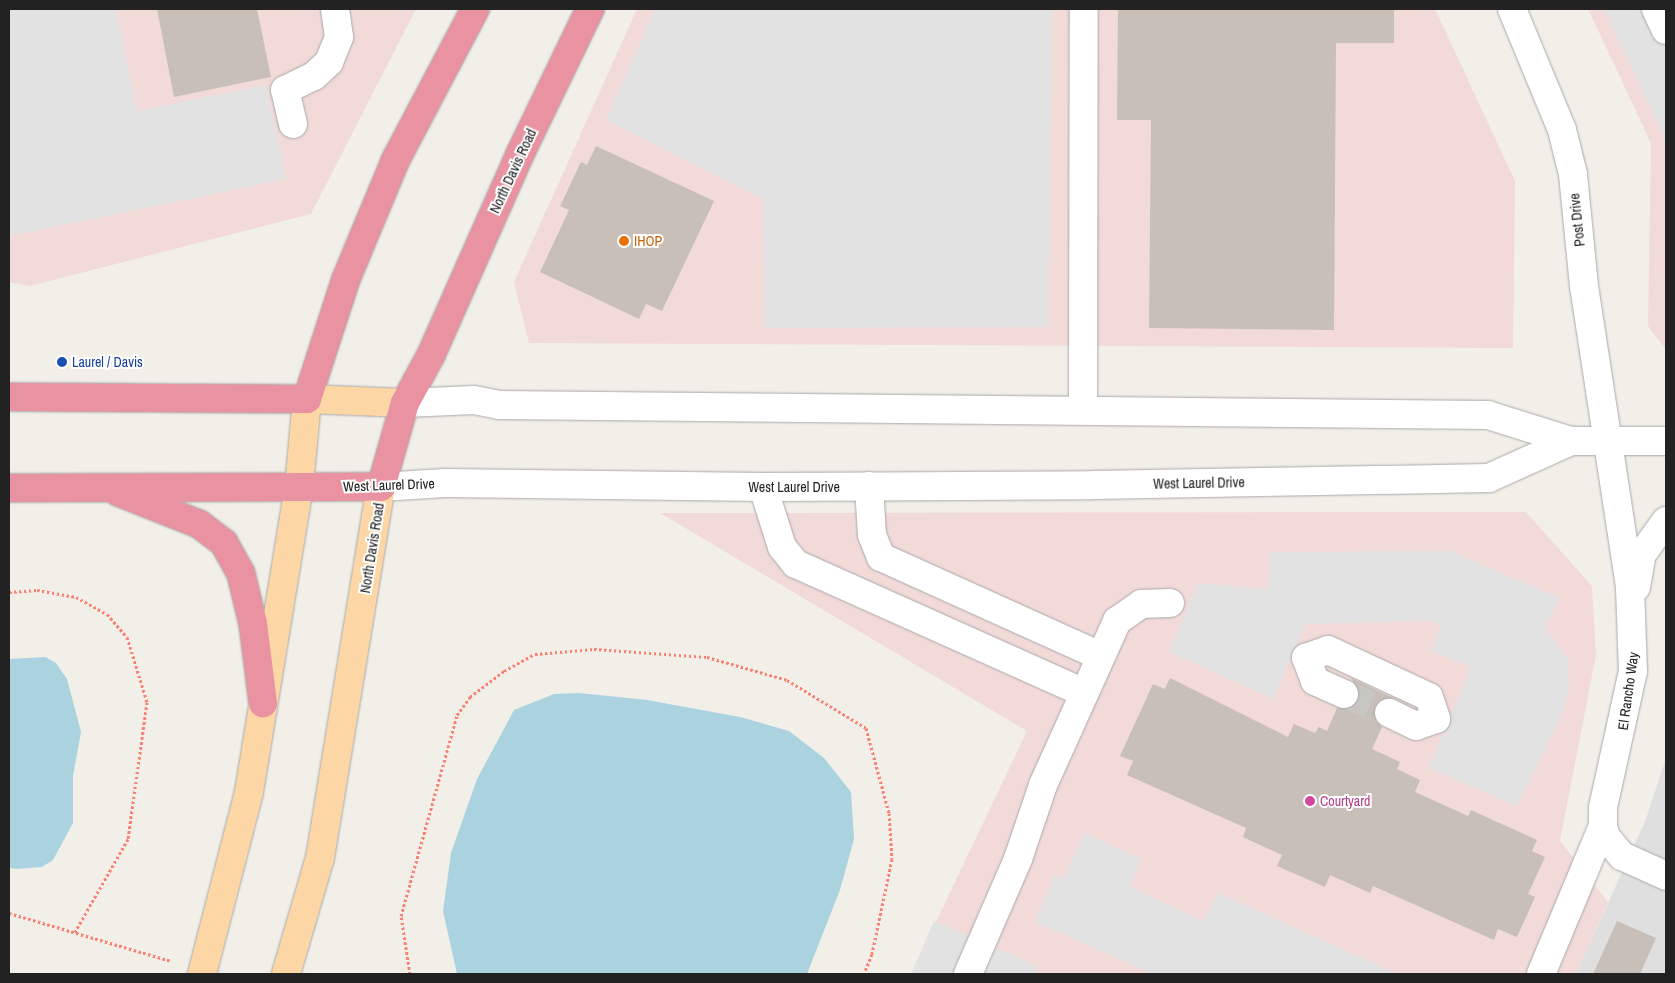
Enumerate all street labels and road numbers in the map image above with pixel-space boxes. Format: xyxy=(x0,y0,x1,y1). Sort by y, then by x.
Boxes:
street label: North Davis Road xyxy=(486,126,540,216)
street label: Post Drive xyxy=(1566,192,1588,248)
street label: West Laurel Drive xyxy=(1153,474,1245,492)
street label: West Laurel Drive xyxy=(343,475,435,495)
street label: West Laurel Drive xyxy=(748,479,840,495)
street label: North Davis Road xyxy=(357,502,387,594)
street label: El Rancho Way xyxy=(1614,651,1642,731)

